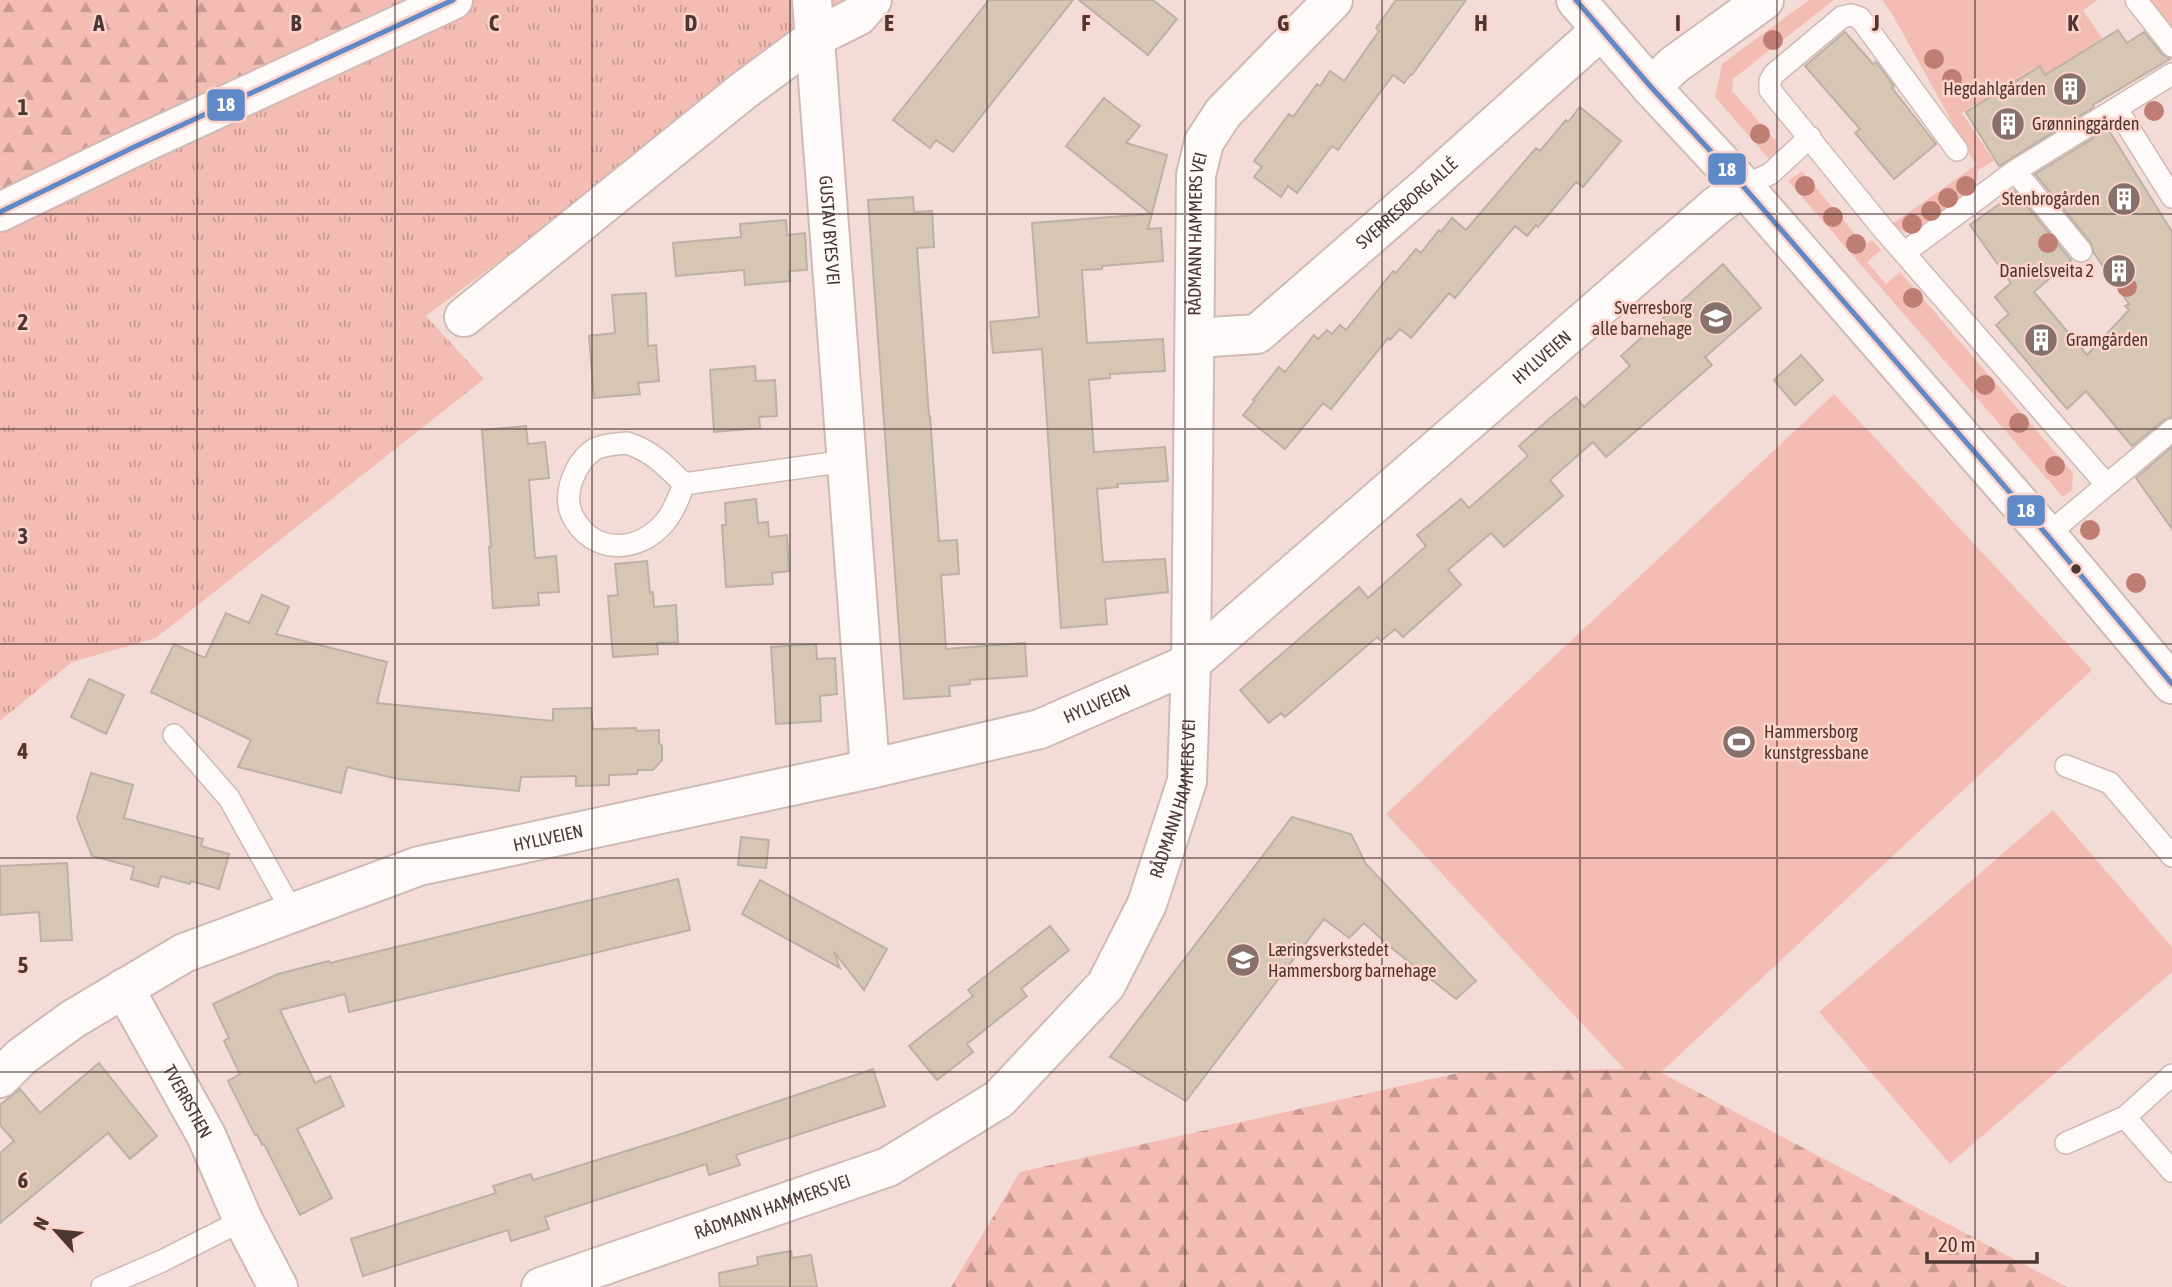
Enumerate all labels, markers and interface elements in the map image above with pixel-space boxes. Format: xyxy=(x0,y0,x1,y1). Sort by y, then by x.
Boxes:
text: A xyxy=(92,10,105,36)
text: B xyxy=(291,10,302,36)
text: C xyxy=(489,10,500,36)
text: D xyxy=(685,10,698,36)
text: E xyxy=(884,10,894,36)
text: F xyxy=(1081,10,1091,36)
text: G xyxy=(1277,10,1289,36)
text: H xyxy=(1474,10,1488,36)
text: I xyxy=(1675,10,1681,36)
text: J xyxy=(1871,10,1880,36)
text: K xyxy=(2067,10,2079,36)
building icon: Hegdahlgården xyxy=(2051,70,2089,108)
place label: Hegdahlgården xyxy=(1943,78,2046,99)
line badge: 18 xyxy=(206,88,246,122)
text: 18 xyxy=(217,93,235,115)
text: 1 xyxy=(18,94,29,120)
building icon: Grønninggården xyxy=(1989,105,2027,143)
place label: Grønninggården xyxy=(2032,113,2140,134)
street label: RÅDMANN HAMMERS VEI xyxy=(1184,150,1211,316)
line badge: 18 xyxy=(1707,152,1747,186)
street label: SVERRESBORG ALLÉ xyxy=(1352,153,1462,253)
text: 18 xyxy=(1718,158,1736,180)
street label: GUSTAV BYES VEI xyxy=(815,175,844,286)
building icon: Stenbrogården xyxy=(2105,180,2143,218)
place label: Stenbrogården xyxy=(2002,188,2100,209)
building icon: Danielsveita 2 xyxy=(2100,252,2138,290)
place label: Danielsveita 2 xyxy=(1999,260,2094,281)
place label: Sverresborg alle barnehage xyxy=(1592,297,1692,339)
school or university icon: Sverresborg alle barnehage xyxy=(1697,299,1735,337)
text: 2 xyxy=(18,309,28,335)
building icon: Gramgården xyxy=(2022,321,2060,359)
street label: HYLLVEIEN xyxy=(1508,326,1575,388)
place label: Gramgården xyxy=(2066,329,2148,350)
line badge: 18 xyxy=(2006,494,2046,527)
text: 18 xyxy=(2017,499,2035,521)
text: 3 xyxy=(18,523,28,549)
unlabelled marker xyxy=(2069,562,2083,576)
street label: HYLLVEIEN xyxy=(1060,680,1133,727)
street label: RÅDMANN HAMMERS VEI xyxy=(1145,719,1199,881)
place label: Hammersborg kunstgressbane xyxy=(1764,721,1869,763)
sports icon: Hammersborg kunstgressbane xyxy=(1720,723,1758,761)
text: 4 xyxy=(17,738,29,764)
street label: HYLLVEIEN xyxy=(511,820,585,855)
place label: Læringsverkstedet Hammersborg barnehage xyxy=(1268,939,1436,981)
school or university icon: Læringsverkstedet Hammersborg barnehage xyxy=(1224,941,1262,979)
text: 5 xyxy=(18,952,29,978)
street label: TVERRSTIEN xyxy=(159,1061,217,1142)
text: 6 xyxy=(18,1167,29,1193)
street label: RÅDMANN HAMMERS VEI xyxy=(692,1170,853,1243)
north arrow xyxy=(21,1196,91,1266)
text: N xyxy=(29,1213,53,1233)
scale bar xyxy=(1927,1220,2037,1264)
text: 20 m xyxy=(1938,1232,1976,1256)

